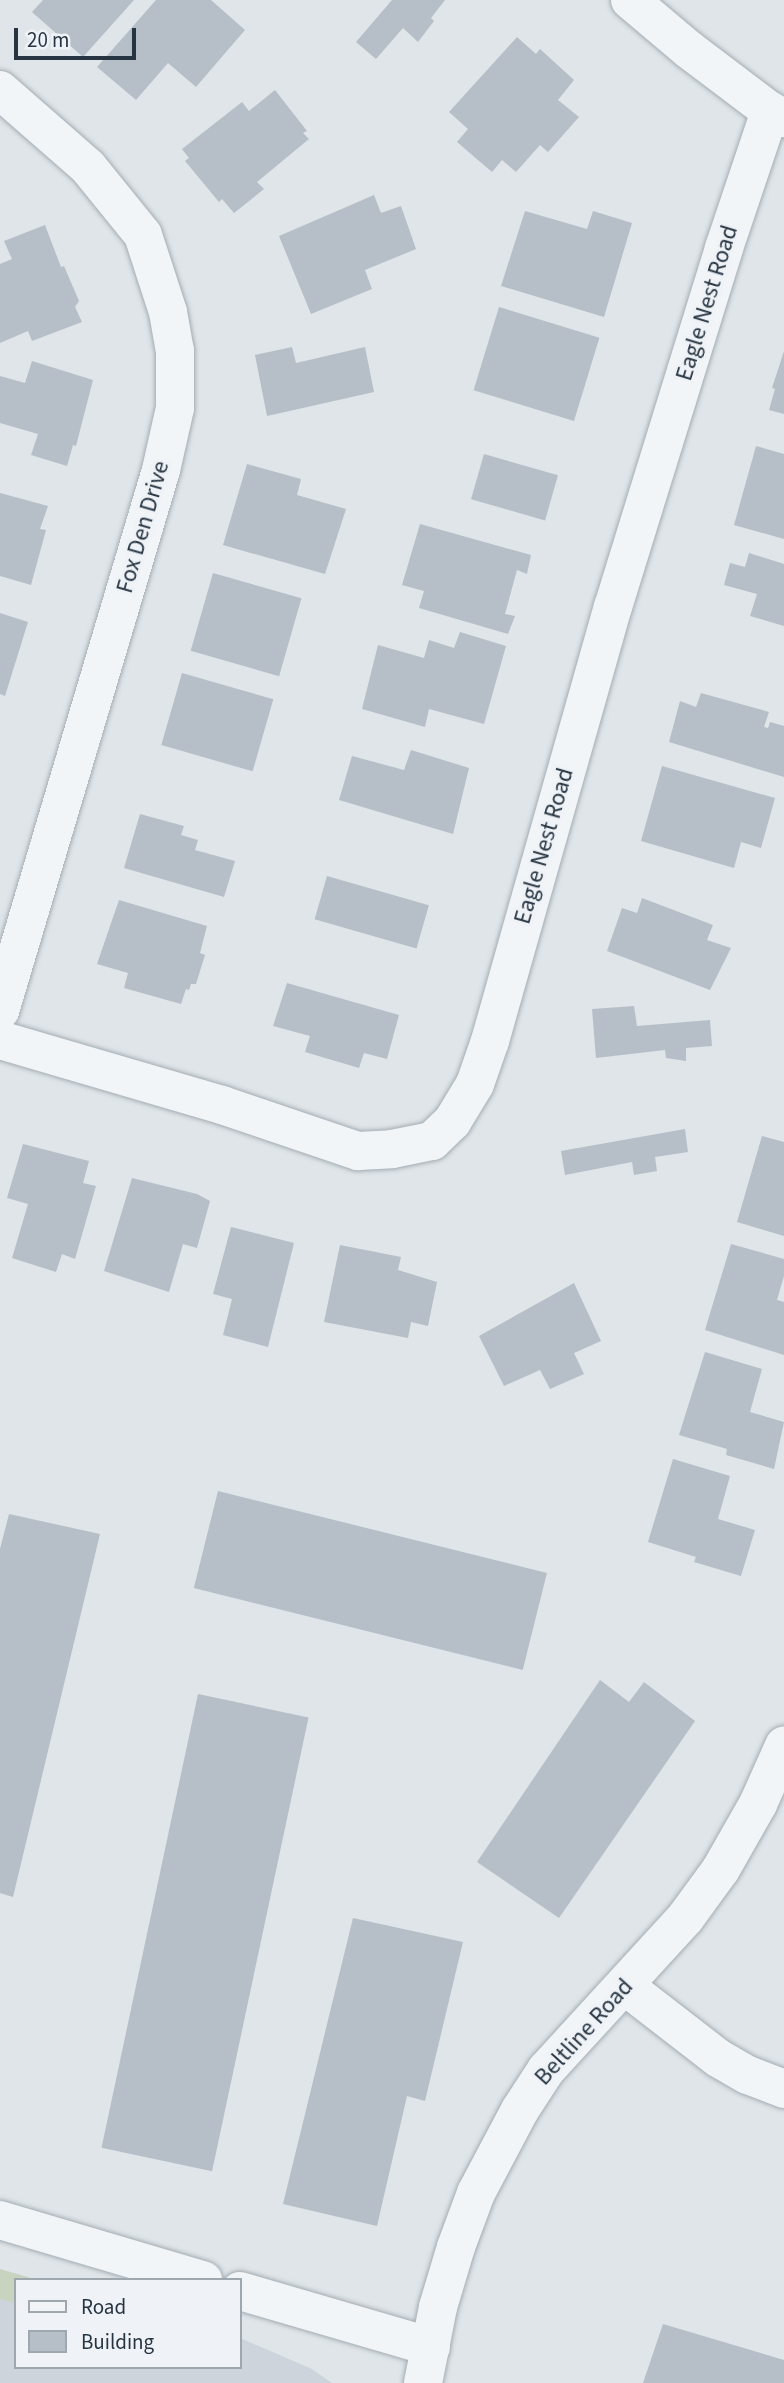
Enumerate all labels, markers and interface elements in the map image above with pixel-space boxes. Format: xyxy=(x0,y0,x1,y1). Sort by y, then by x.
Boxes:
scale bar xyxy=(18,14,140,58)
text: 20 m xyxy=(27,25,69,55)
street label: Eagle Nest Road xyxy=(670,222,744,384)
street label: Fox Den Drive xyxy=(110,458,176,596)
street label: Eagle Nest Road xyxy=(508,765,580,927)
street label: Beltline Road xyxy=(529,1973,639,2091)
legend xyxy=(14,2278,242,2369)
text: Road xyxy=(81,2292,126,2322)
text: Building xyxy=(81,2327,154,2357)

